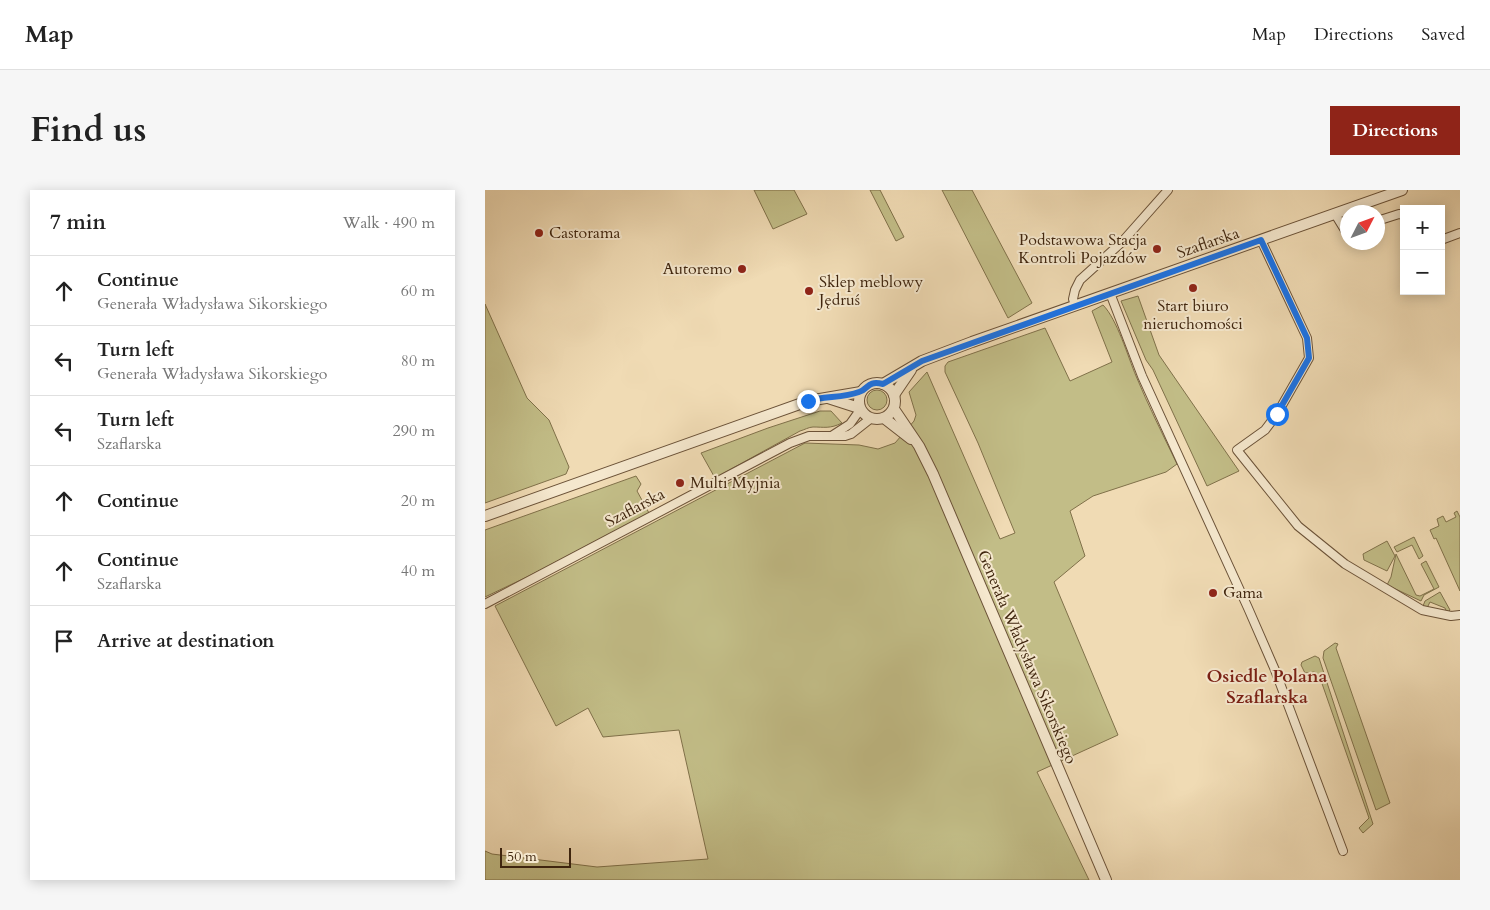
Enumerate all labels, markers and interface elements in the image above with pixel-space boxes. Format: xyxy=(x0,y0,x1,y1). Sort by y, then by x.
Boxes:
text: Map xyxy=(25,18,74,51)
text: Map xyxy=(1252,22,1286,47)
text: Directions xyxy=(1314,22,1393,47)
text: Saved xyxy=(1421,22,1465,47)
text: Find us xyxy=(30,106,146,154)
button: Directions xyxy=(1330,106,1460,155)
north arrow xyxy=(1340,205,1385,250)
map controls xyxy=(1400,205,1445,295)
button: + xyxy=(1400,205,1445,250)
text: 7 min xyxy=(50,208,106,237)
text: Walk · 490 m xyxy=(343,212,435,234)
place label: Castorama xyxy=(549,222,620,244)
street label: Szaflarska xyxy=(1174,222,1242,264)
marker: Castorama xyxy=(533,227,545,239)
place label: Podstawowa Stacja Kontroli Pojazdów xyxy=(1018,229,1147,269)
marker: Podstawowa Stacja Kontroli Pojazdów xyxy=(1151,243,1163,255)
button: − xyxy=(1400,250,1445,295)
place label: Autoremo xyxy=(663,258,732,280)
marker: Autoremo xyxy=(736,263,748,275)
text: Continue xyxy=(97,267,179,293)
place label: Sklep meblowy Jędruś xyxy=(817,271,924,311)
icon: ahead xyxy=(50,277,78,305)
text: 60 m xyxy=(401,280,435,302)
marker: Start biuro nieruchomości xyxy=(1187,282,1199,294)
marker: Sklep meblowy Jędruś xyxy=(803,285,815,297)
text: Generała Władysława Sikorskiego xyxy=(97,293,327,315)
place label: Start biuro nieruchomości xyxy=(1143,295,1243,335)
text: Turn left xyxy=(97,337,174,363)
icon: left xyxy=(50,347,78,375)
text: 80 m xyxy=(401,350,435,372)
text: Generała Władysława Sikorskiego xyxy=(97,363,327,385)
route end xyxy=(797,390,820,413)
route start xyxy=(1266,403,1289,426)
text: Turn left xyxy=(97,407,174,433)
icon: left xyxy=(50,417,78,445)
text: 290 m xyxy=(393,420,435,442)
text: Szaflarska xyxy=(97,433,162,455)
place label: Multi Myjnia xyxy=(690,472,780,494)
marker: Multi Myjnia xyxy=(674,477,686,489)
street label: Szaflarska xyxy=(601,483,669,533)
icon: ahead xyxy=(50,487,78,515)
text: Continue xyxy=(97,488,179,514)
text: 20 m xyxy=(401,490,435,512)
text: Continue xyxy=(97,547,179,573)
street label: Generała Władysława Sikorskiego xyxy=(972,547,1082,768)
icon: ahead xyxy=(50,557,78,585)
text: 40 m xyxy=(401,560,435,582)
text: Szaflarska xyxy=(97,573,162,595)
place label: Gama xyxy=(1223,582,1263,604)
marker: Gama xyxy=(1207,587,1219,599)
icon: arrive xyxy=(50,627,78,655)
text: Arrive at destination xyxy=(97,628,274,654)
district label: Osiedle Polana Szaflarska xyxy=(1206,664,1328,710)
scale bar xyxy=(500,845,571,868)
text: 50 m xyxy=(507,847,537,866)

